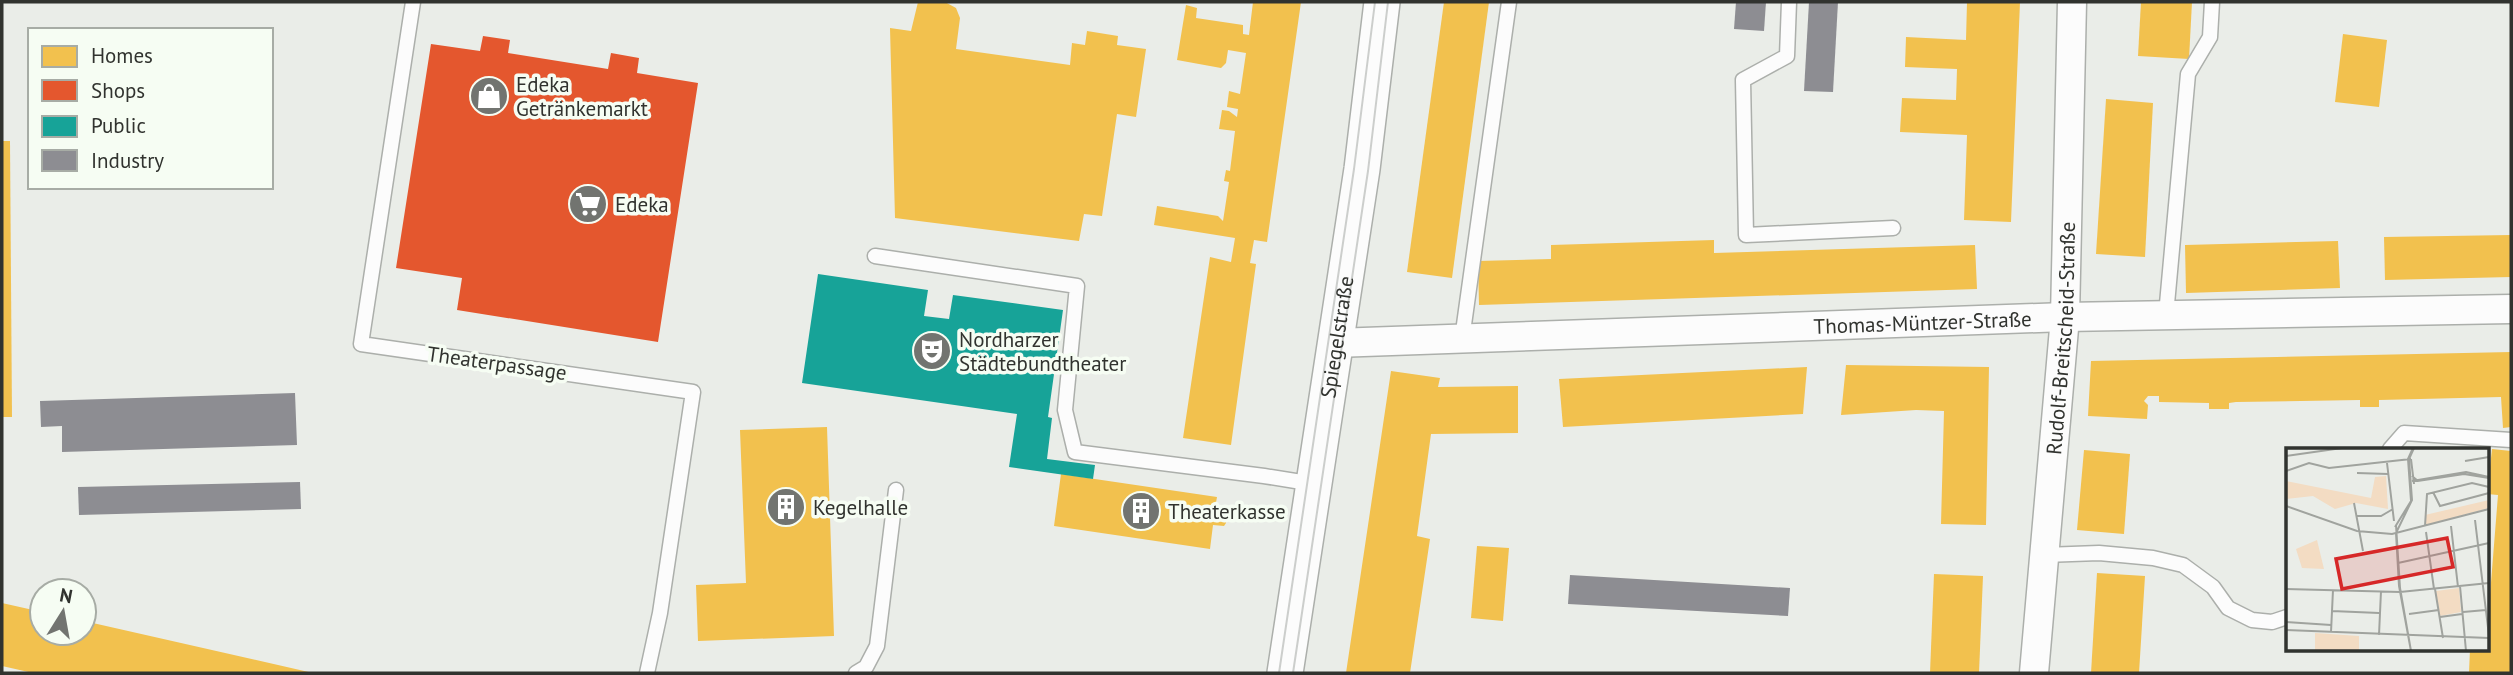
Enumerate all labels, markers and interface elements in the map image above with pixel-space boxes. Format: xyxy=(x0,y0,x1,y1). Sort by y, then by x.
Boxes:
legend xyxy=(28,28,273,189)
text: Homes xyxy=(91,42,153,69)
place label: Edeka Getränkemarkt xyxy=(516,71,648,122)
shop icon: Edeka Getränkemarkt xyxy=(468,75,510,117)
text: Shops xyxy=(91,77,145,104)
text: Public xyxy=(91,112,146,139)
text: Industry xyxy=(91,147,164,174)
supermarket icon: Edeka xyxy=(567,183,609,225)
place label: Edeka xyxy=(615,191,669,218)
street label: Rudolf-Breitscheid-Straße xyxy=(2040,221,2081,456)
street label: Spiegelstraße xyxy=(1314,274,1359,400)
street label: Thomas-Müntzer-Straße xyxy=(1813,305,2032,339)
place label: Nordharzer Städtebundtheater xyxy=(959,326,1126,377)
theatre icon: Nordharzer Städtebundtheater xyxy=(911,330,953,372)
street label: Theaterpassage xyxy=(425,340,569,386)
inset map xyxy=(2286,448,2488,650)
building icon: Kegelhalle xyxy=(765,486,807,528)
building icon: Theaterkasse xyxy=(1120,490,1162,532)
place label: Kegelhalle xyxy=(813,494,908,521)
place label: Theaterkasse xyxy=(1168,498,1286,525)
north arrow xyxy=(28,577,98,647)
text: N xyxy=(58,582,75,608)

